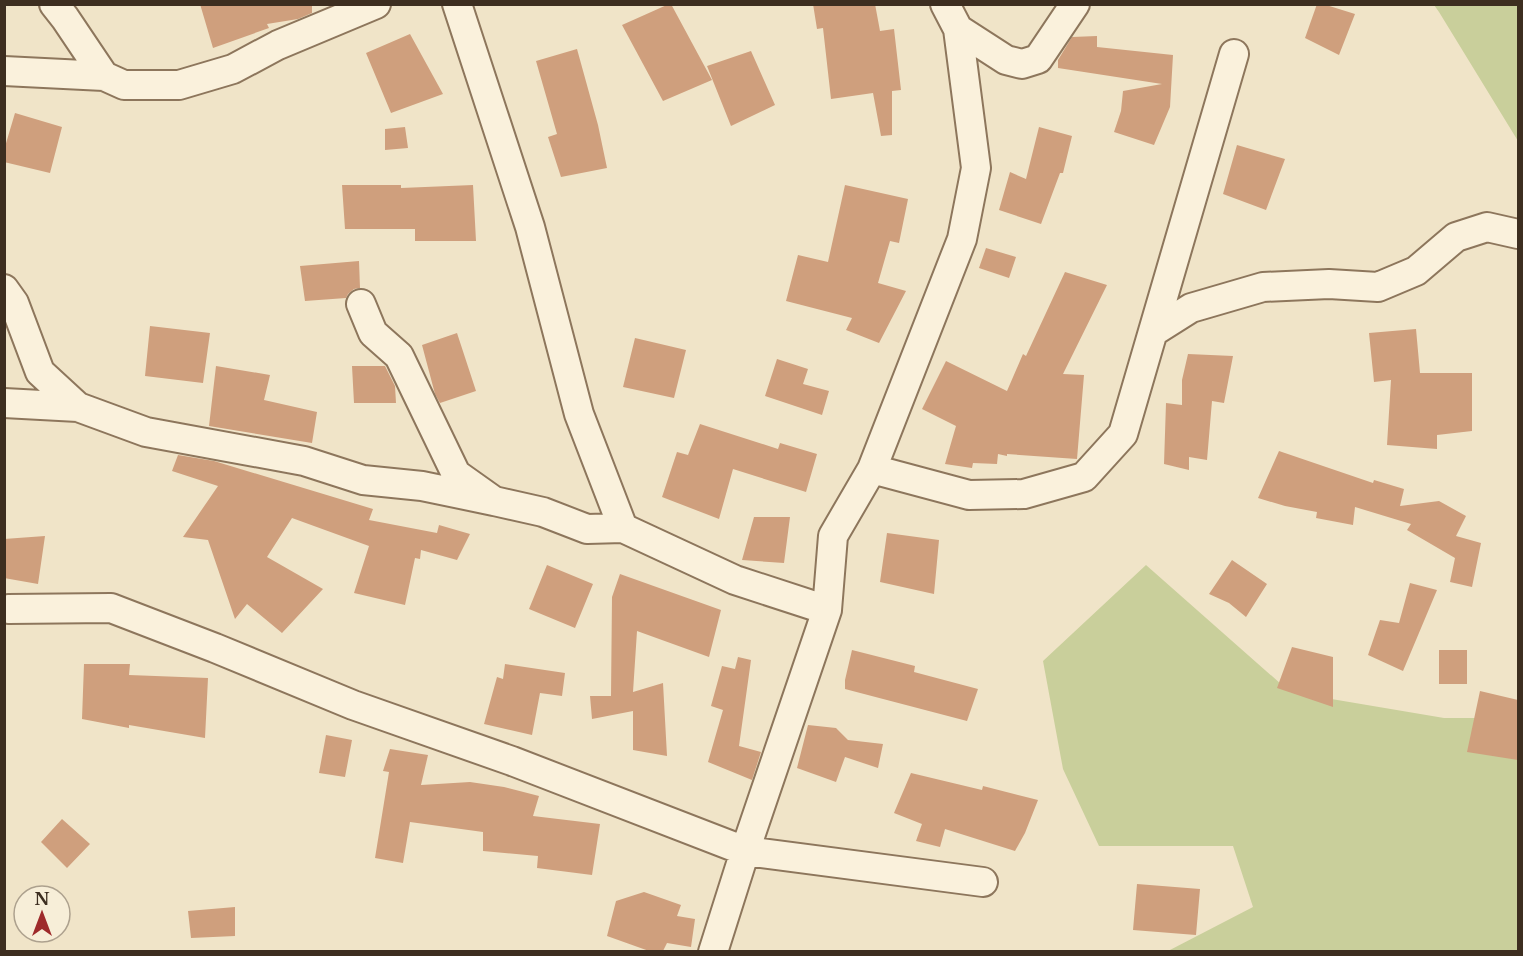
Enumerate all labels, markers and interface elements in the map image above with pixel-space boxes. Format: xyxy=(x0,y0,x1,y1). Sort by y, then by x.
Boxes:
north arrow xyxy=(12,884,72,944)
text: N xyxy=(34,889,50,909)

